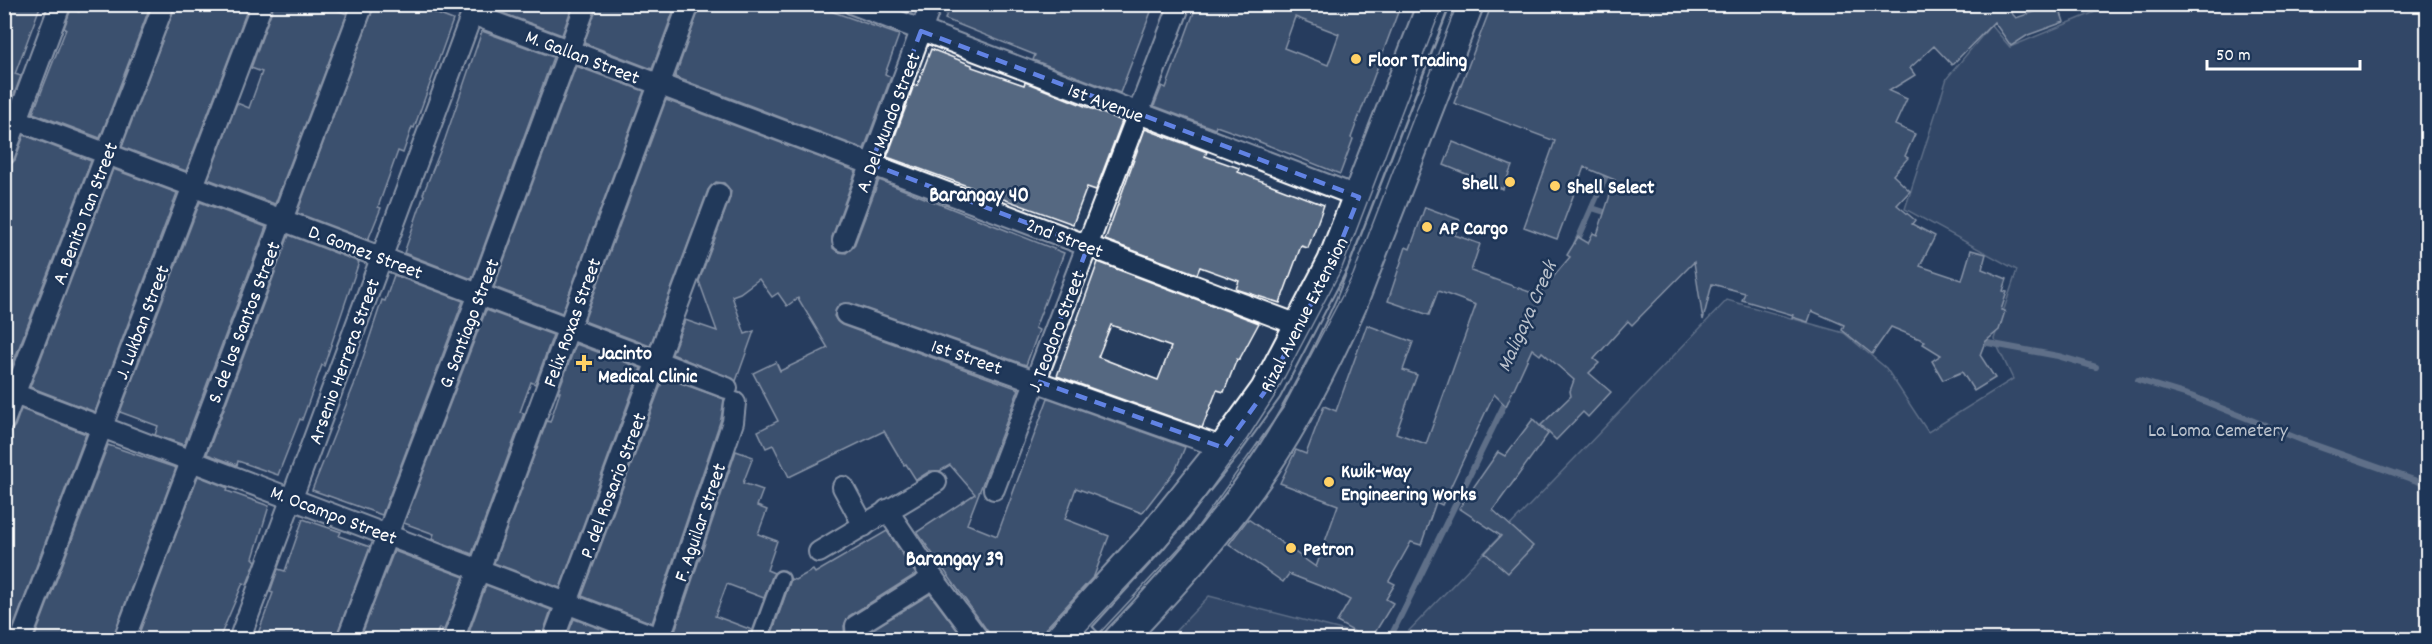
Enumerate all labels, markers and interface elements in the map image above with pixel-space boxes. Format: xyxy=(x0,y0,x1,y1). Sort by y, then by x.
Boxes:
street label: M. Gallan Street xyxy=(521,24,643,93)
scale bar xyxy=(2207,33,2360,71)
text: 50 m xyxy=(2216,44,2251,69)
place label: Floor Trading xyxy=(1368,48,1468,76)
street label: A. Del Mundo Street xyxy=(850,49,929,197)
marker: Floor Trading xyxy=(1349,52,1363,66)
street label: 1st Avenue xyxy=(1063,77,1147,132)
street label: A. Benito Tan Street xyxy=(47,139,127,289)
place label: Shell xyxy=(1462,171,1498,199)
marker: Shell xyxy=(1503,175,1517,189)
place label: Shell Select xyxy=(1567,175,1655,203)
marker: Shell Select xyxy=(1548,179,1562,193)
district label: Barangay 40 xyxy=(929,182,1029,212)
street label: 2nd Street xyxy=(1021,212,1107,267)
place label: AP Cargo xyxy=(1439,216,1508,244)
street label: D. Gomez Street xyxy=(304,219,426,288)
marker: AP Cargo xyxy=(1420,220,1434,234)
street label: Rizal Avenue Extension xyxy=(1254,233,1357,398)
street label: S. de los Santos Street xyxy=(202,238,290,408)
street label: G. Santiago Street xyxy=(433,255,508,393)
street label: Felix Roxas Street xyxy=(538,255,610,391)
water label: Maligaya Creek xyxy=(1491,255,1568,377)
street label: J. Lukban Street xyxy=(109,262,178,384)
street label: J. Teodoro Street xyxy=(1022,267,1094,397)
street label: Arsenio Herrera Street xyxy=(303,275,389,449)
street label: 1st Street xyxy=(927,334,1005,384)
place label: Jacinto Medical Clinic xyxy=(598,341,698,392)
marker: Jacinto Medical Clinic xyxy=(575,354,593,372)
street label: P. del Rosario Street xyxy=(574,409,655,563)
park label: La Loma Cemetery xyxy=(2148,418,2289,446)
place label: Kwik-Way Engineering Works xyxy=(1341,459,1477,510)
street label: F. Aguilar Street xyxy=(668,460,735,586)
marker: Kwik-Way Engineering Works xyxy=(1322,475,1336,489)
street label: M. Ocampo Street xyxy=(266,480,400,554)
place label: Petron xyxy=(1303,537,1354,565)
marker: Petron xyxy=(1284,541,1298,555)
district label: Barangay 39 xyxy=(906,546,1004,576)

